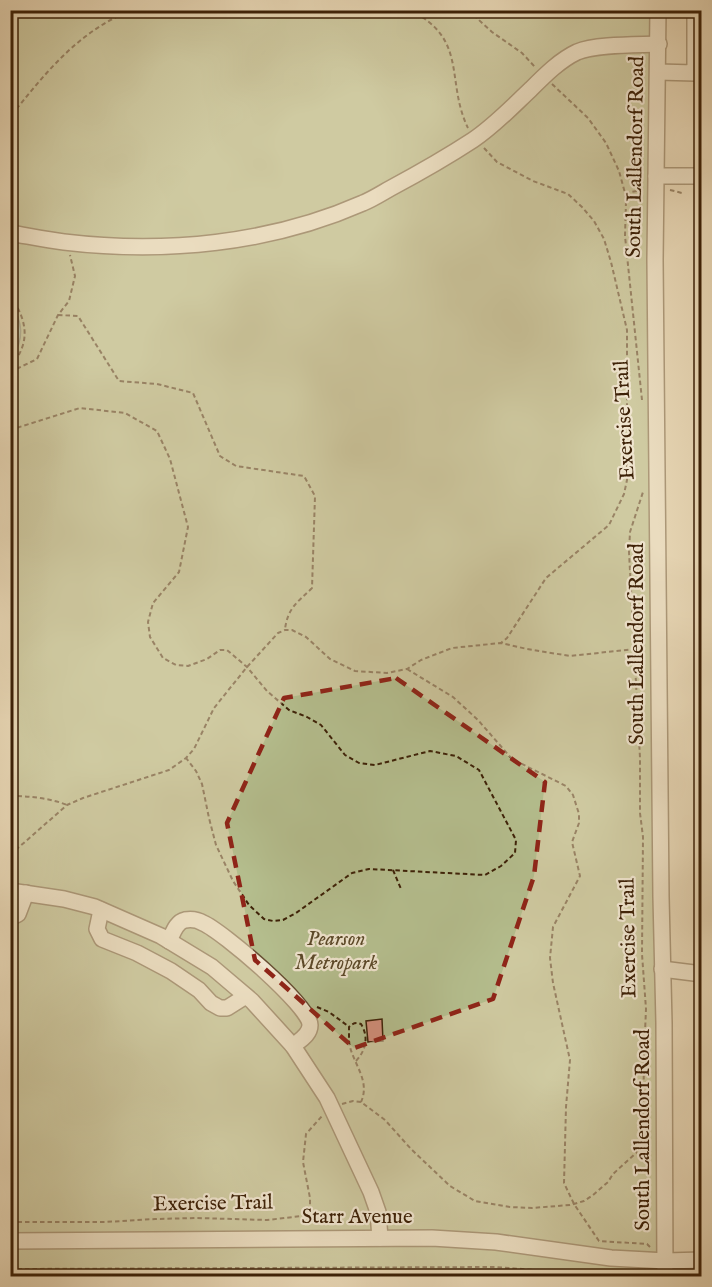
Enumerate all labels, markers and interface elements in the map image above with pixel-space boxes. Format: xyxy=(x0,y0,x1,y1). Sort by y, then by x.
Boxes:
street label: South Lallendorf Road xyxy=(621,55,651,258)
street label: Exercise Trail xyxy=(608,359,642,481)
street label: South Lallendorf Road xyxy=(624,542,651,745)
street label: Exercise Trail xyxy=(614,878,644,998)
park label: Pearson Metropark xyxy=(295,926,378,977)
street label: South Lallendorf Road xyxy=(630,1028,657,1231)
street label: Exercise Trail xyxy=(153,1189,273,1219)
street label: Starr Avenue xyxy=(301,1204,413,1231)

